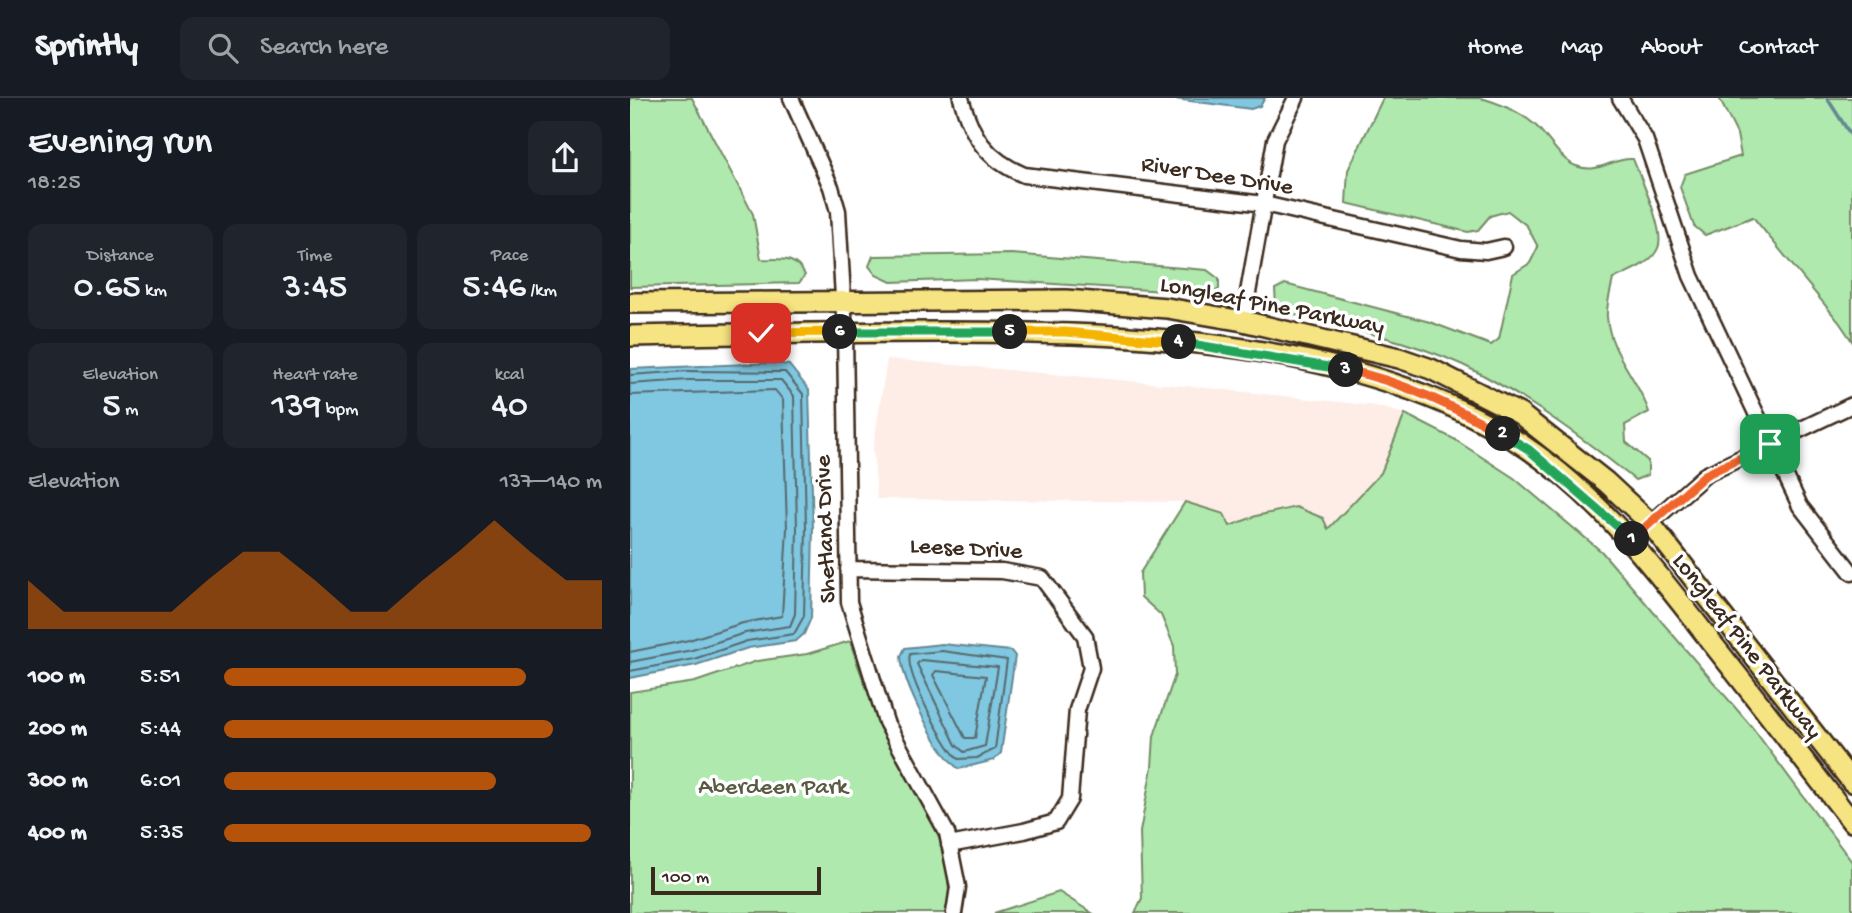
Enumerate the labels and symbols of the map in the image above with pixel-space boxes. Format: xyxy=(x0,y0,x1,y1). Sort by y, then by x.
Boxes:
street label: River Dee Drive xyxy=(1139,151,1296,203)
street label: Longleaf Pine Parkway xyxy=(1157,271,1387,343)
pin xyxy=(731,303,791,363)
pin: 6 xyxy=(822,314,858,350)
pin: 5 xyxy=(992,314,1028,350)
pin: 4 xyxy=(1162,324,1196,360)
pin: 3 xyxy=(1328,352,1364,388)
pin xyxy=(1740,414,1800,474)
pin: 2 xyxy=(1486,416,1520,452)
street label: Shetland Drive xyxy=(810,454,844,604)
pin: 1 xyxy=(1614,522,1650,556)
street label: Leese Drive xyxy=(909,533,1024,567)
street label: Longleaf Pine Parkway xyxy=(1664,548,1828,746)
park label: Aberdeen Park xyxy=(698,774,850,803)
scale bar xyxy=(651,864,821,896)

